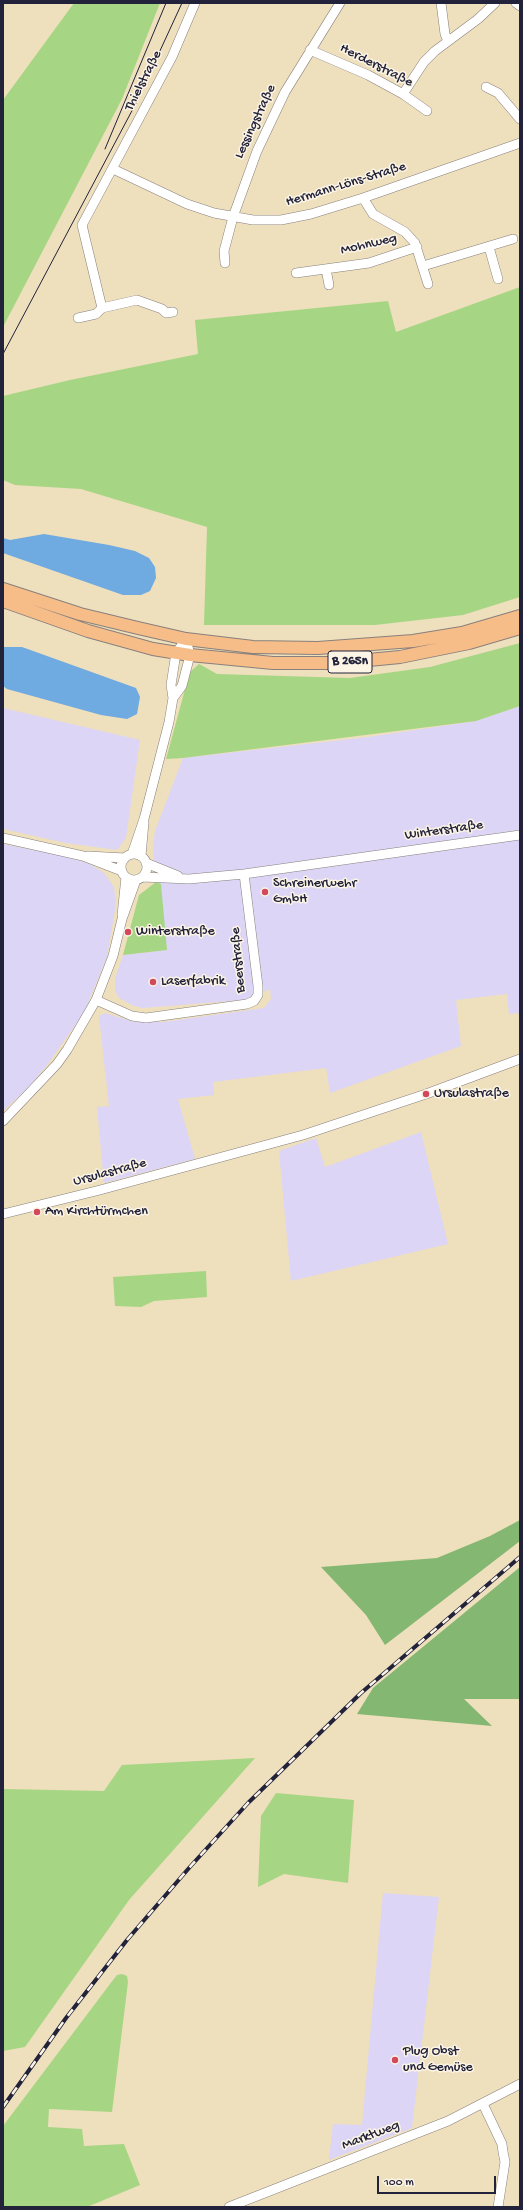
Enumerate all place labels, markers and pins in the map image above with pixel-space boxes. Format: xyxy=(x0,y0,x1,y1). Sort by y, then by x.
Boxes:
place label: Schreinerwehr GmbH xyxy=(273,876,356,908)
marker: Schreinerwehr GmbH xyxy=(260,887,270,897)
place label: Winterstraße xyxy=(136,924,215,940)
marker: Winterstraße xyxy=(123,927,133,937)
place label: Laserfabrik xyxy=(161,974,225,990)
marker: Laserfabrik xyxy=(148,977,158,987)
place label: Ursulastraße xyxy=(434,1086,509,1102)
marker: Ursulastraße xyxy=(421,1089,431,1099)
place label: Am Kirchtürmchen xyxy=(45,1204,148,1220)
marker: Am Kirchtürmchen xyxy=(32,1207,42,1217)
place label: Plug Obst und Gemüse xyxy=(403,2044,473,2076)
marker: Plug Obst und Gemüse xyxy=(390,2055,400,2065)

